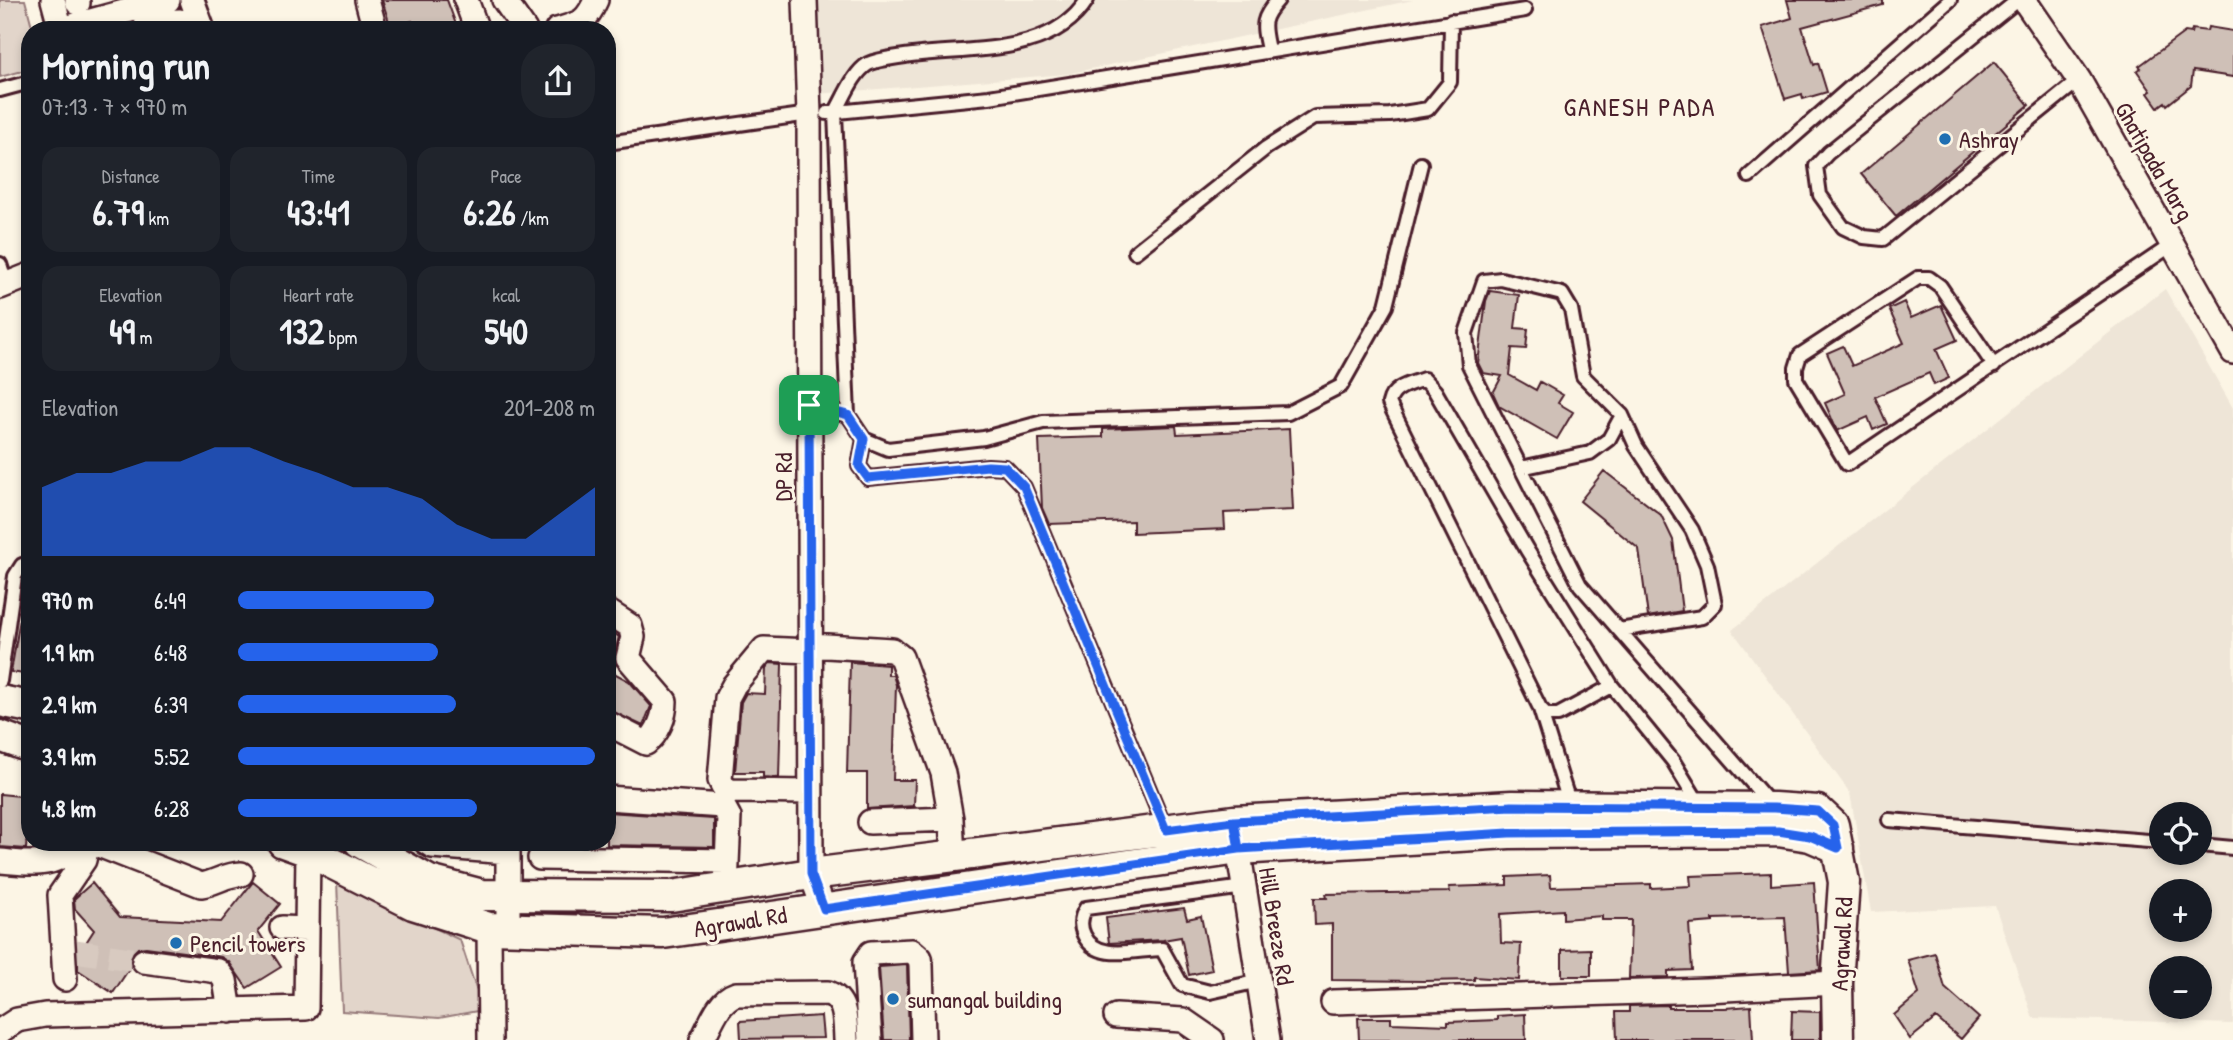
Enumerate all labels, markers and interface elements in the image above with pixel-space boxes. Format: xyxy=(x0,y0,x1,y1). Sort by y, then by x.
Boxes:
text: Morning run xyxy=(42,39,210,91)
button: share xyxy=(521,44,595,118)
district label: GANESH PADA xyxy=(1564,89,1716,124)
text: 07:13 · 7 × 970 m xyxy=(42,91,187,122)
street label: Ghatipada Marg xyxy=(2108,96,2202,226)
place label: Ashray xyxy=(1959,123,2019,155)
marker: Ashray xyxy=(1937,131,1953,147)
text: Distance xyxy=(102,163,160,189)
text: Time xyxy=(302,163,335,189)
text: Pace xyxy=(490,163,522,189)
text: 6.79 xyxy=(92,189,144,236)
text: 43:41 xyxy=(287,189,350,236)
text: 6:26 xyxy=(463,189,516,236)
text: km xyxy=(144,205,169,231)
text: /km xyxy=(516,205,549,231)
text: Elevation xyxy=(99,282,162,308)
text: Heart rate xyxy=(283,282,354,308)
text: kcal xyxy=(492,282,520,308)
text: 49 xyxy=(109,308,135,355)
text: 132 xyxy=(279,308,324,355)
text: 540 xyxy=(484,308,528,355)
text: m xyxy=(135,324,152,350)
text: bpm xyxy=(324,324,358,350)
pin xyxy=(779,375,839,435)
icon: arrive xyxy=(790,386,828,424)
text: Elevation xyxy=(42,392,118,423)
text: 201–208 m xyxy=(504,392,595,423)
street label: DP Rd xyxy=(767,453,799,501)
text: 970 m xyxy=(42,585,93,616)
text: 6:49 xyxy=(154,585,186,616)
text: 1.9 km xyxy=(42,637,94,668)
text: 6:48 xyxy=(154,637,187,668)
text: 2.9 km xyxy=(42,689,97,720)
text: 6:39 xyxy=(154,689,187,720)
text: 3.9 km xyxy=(42,741,96,772)
text: 5:52 xyxy=(154,741,190,772)
text: 4.8 km xyxy=(42,793,96,824)
text: 6:28 xyxy=(154,793,189,824)
map controls xyxy=(2149,802,2212,1019)
button: locate xyxy=(2149,802,2212,865)
street label: Hill Breeze Rd xyxy=(1252,865,1302,987)
button: + xyxy=(2149,879,2212,942)
street label: Agrawal Rd xyxy=(1823,896,1859,992)
street label: Agrawal Rd xyxy=(691,898,789,944)
place label: Pencil towers xyxy=(190,927,306,959)
marker: Pencil towers xyxy=(168,935,184,951)
button: − xyxy=(2149,956,2212,1019)
place label: sumangal building xyxy=(907,983,1062,1015)
marker: sumangal building xyxy=(885,991,901,1007)

